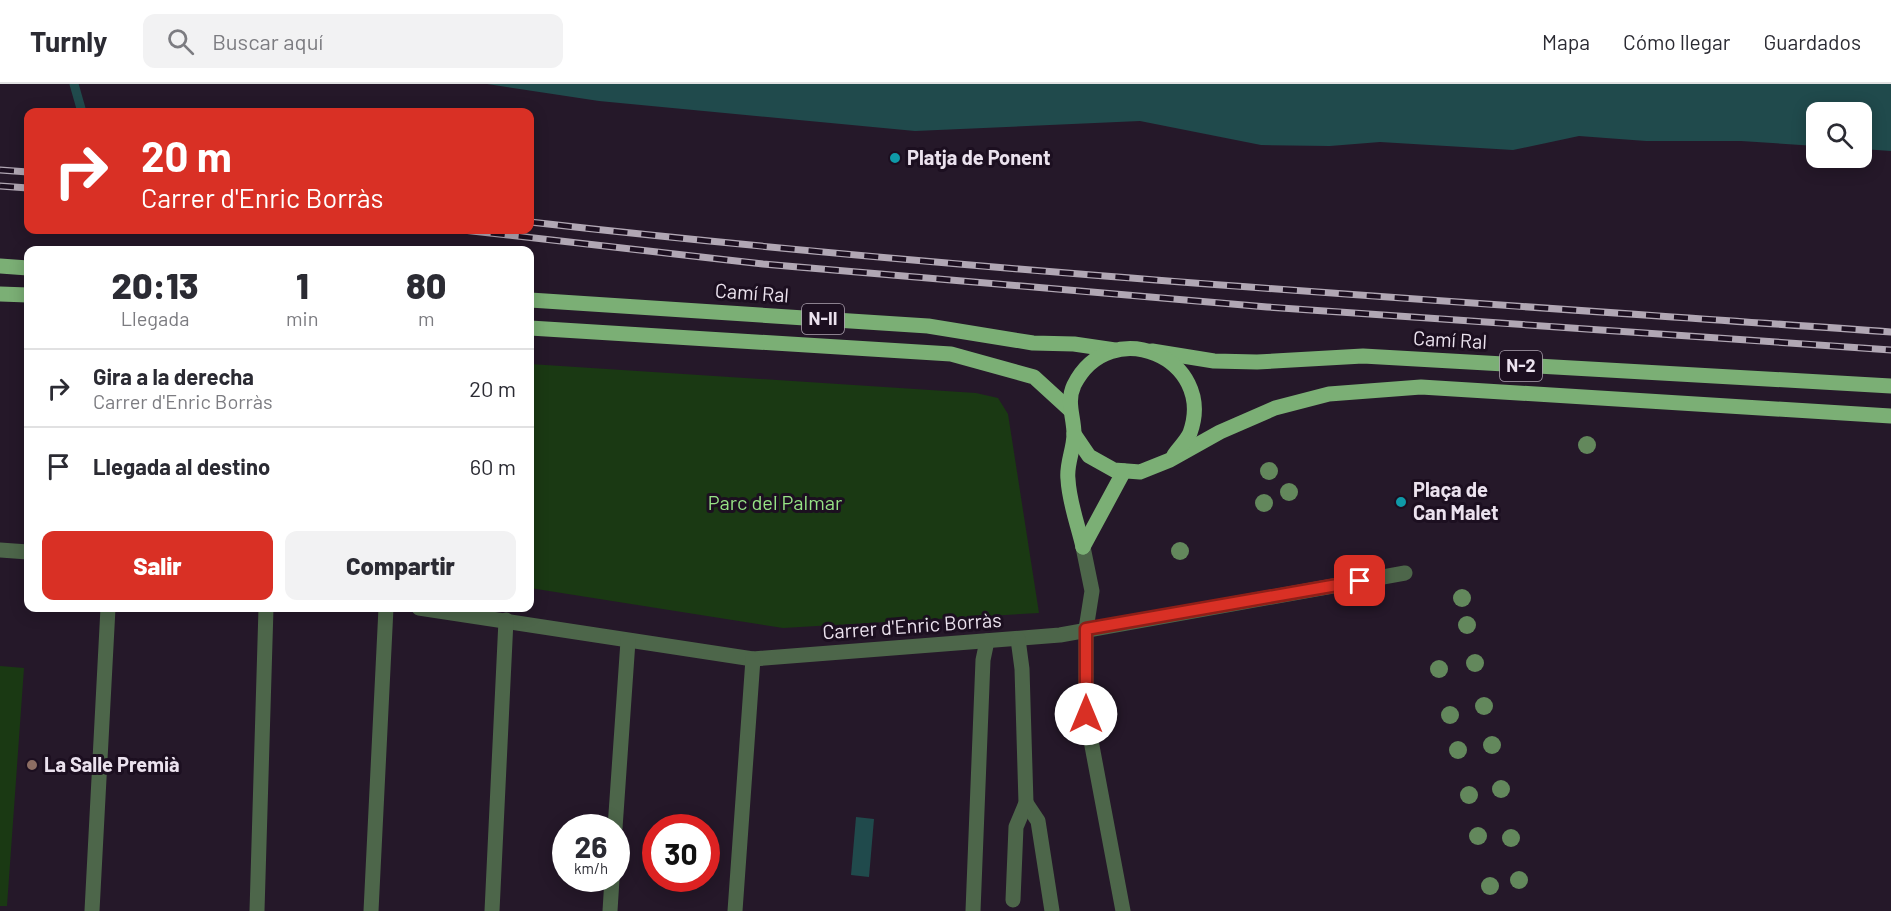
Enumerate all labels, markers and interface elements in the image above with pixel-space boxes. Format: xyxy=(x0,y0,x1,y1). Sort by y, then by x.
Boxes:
search box xyxy=(143,14,563,68)
text: Turnly xyxy=(30,24,107,58)
icon: search xyxy=(164,25,197,58)
text: Buscar aquí xyxy=(212,28,323,54)
text: Mapa xyxy=(1542,29,1590,54)
text: Cómo llegar xyxy=(1623,29,1730,54)
text: Guardados xyxy=(1763,29,1861,54)
map controls xyxy=(1806,102,1872,168)
button: search xyxy=(1806,102,1872,168)
text: 20 m xyxy=(141,130,232,180)
icon: right xyxy=(42,132,120,210)
place label: Platja de Ponent xyxy=(907,145,1050,169)
marker: Platja de Ponent xyxy=(888,151,902,165)
text: Carrer d'Enric Borràs xyxy=(141,181,384,213)
text: 20:13 xyxy=(112,263,199,306)
text: 1 xyxy=(296,263,309,306)
text: 80 xyxy=(406,263,446,306)
street label: Camí Ral xyxy=(714,277,790,307)
road number: N-II xyxy=(802,304,844,334)
text: Llegada xyxy=(121,306,189,330)
text: min xyxy=(286,306,319,330)
text: m xyxy=(418,306,435,330)
street label: Camí Ral xyxy=(1412,325,1488,353)
road number: N-2 xyxy=(1500,351,1542,381)
text: Gira a la derecha xyxy=(93,363,254,389)
icon: right xyxy=(42,372,75,405)
text: 20 m xyxy=(469,375,516,401)
text: Carrer d'Enric Borràs xyxy=(93,389,273,413)
icon: arrive xyxy=(42,450,75,483)
text: Llegada al destino xyxy=(93,453,270,479)
text: 60 m xyxy=(470,453,516,479)
place label: Plaça de Can Malet xyxy=(1413,477,1499,524)
park label: Parc del Palmar xyxy=(708,490,842,514)
marker: Plaça de Can Malet xyxy=(1394,495,1408,509)
button: Salir xyxy=(42,531,273,600)
button: Compartir xyxy=(285,531,516,600)
pin xyxy=(1334,555,1385,606)
icon: arrive xyxy=(1343,564,1376,597)
street label: Carrer d'Enric Borràs xyxy=(821,607,1002,643)
position arrow xyxy=(1054,682,1118,746)
place label: La Salle Premià xyxy=(44,752,180,776)
marker: La Salle Premià xyxy=(25,758,39,772)
speed limit sign: 30 xyxy=(642,814,720,892)
text: 26 xyxy=(575,828,607,864)
text: km/h xyxy=(574,859,608,877)

